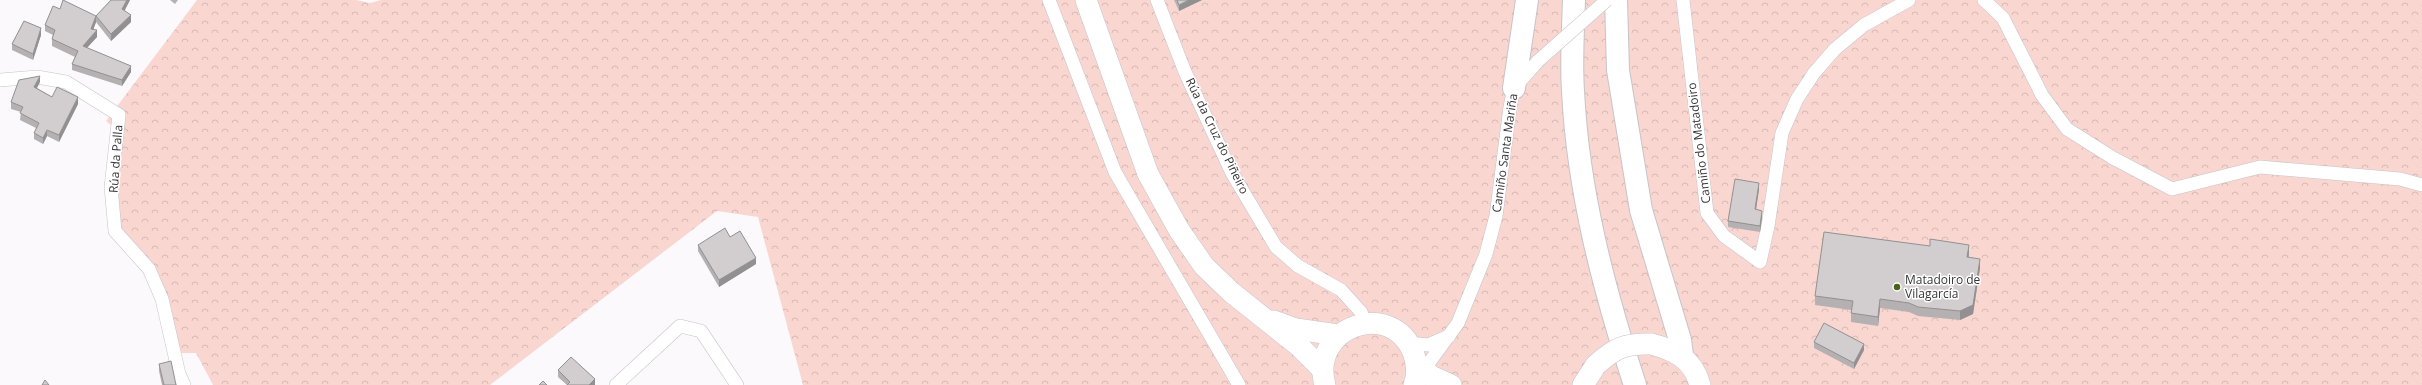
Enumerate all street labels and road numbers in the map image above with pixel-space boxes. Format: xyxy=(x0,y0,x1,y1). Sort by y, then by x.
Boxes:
street label: Rúa da Cruz do Piñeiro xyxy=(1182,75,1253,197)
street label: Camiño do Matadoiro xyxy=(1683,82,1714,205)
street label: Camiño Santa Mariña xyxy=(1488,92,1521,214)
street label: Rúa da Palla xyxy=(105,124,126,194)

